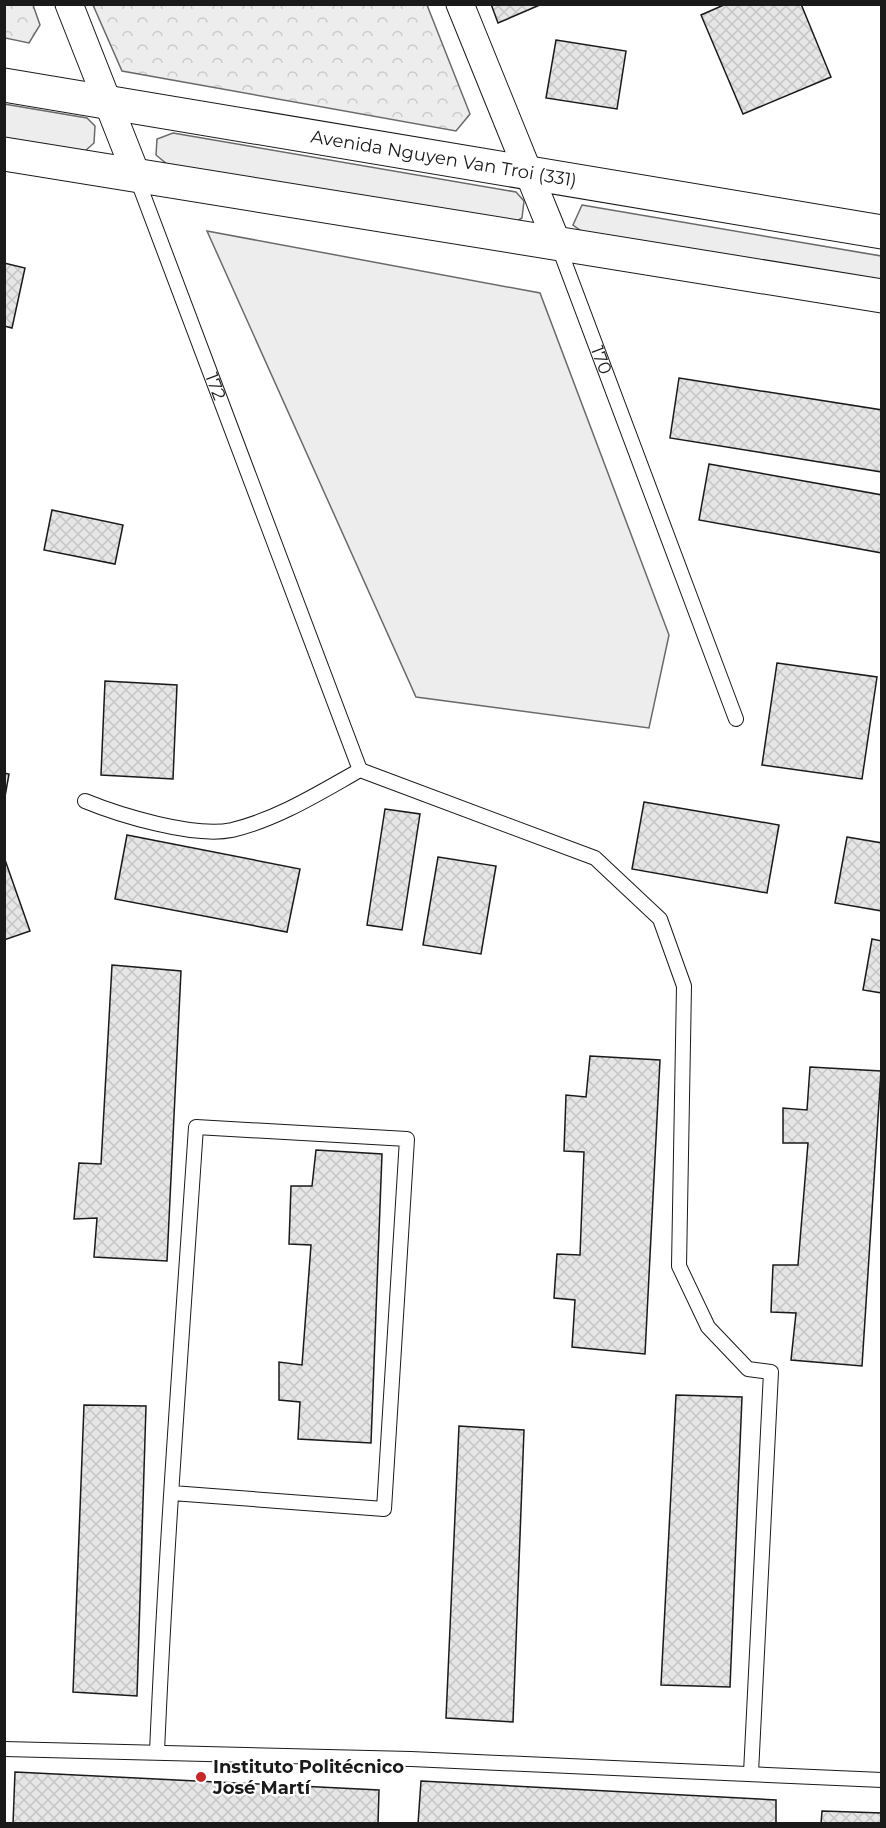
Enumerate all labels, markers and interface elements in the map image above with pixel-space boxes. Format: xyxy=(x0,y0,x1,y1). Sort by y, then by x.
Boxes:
street label: Avenida Nguyen Van Troi (331) xyxy=(309,126,579,192)
street label: 170 xyxy=(586,343,617,377)
street label: 172 xyxy=(200,370,231,403)
place label: Instituto Politécnico José Martí xyxy=(212,1756,404,1799)
marker: Instituto Politécnico José Martí xyxy=(194,1770,208,1784)

